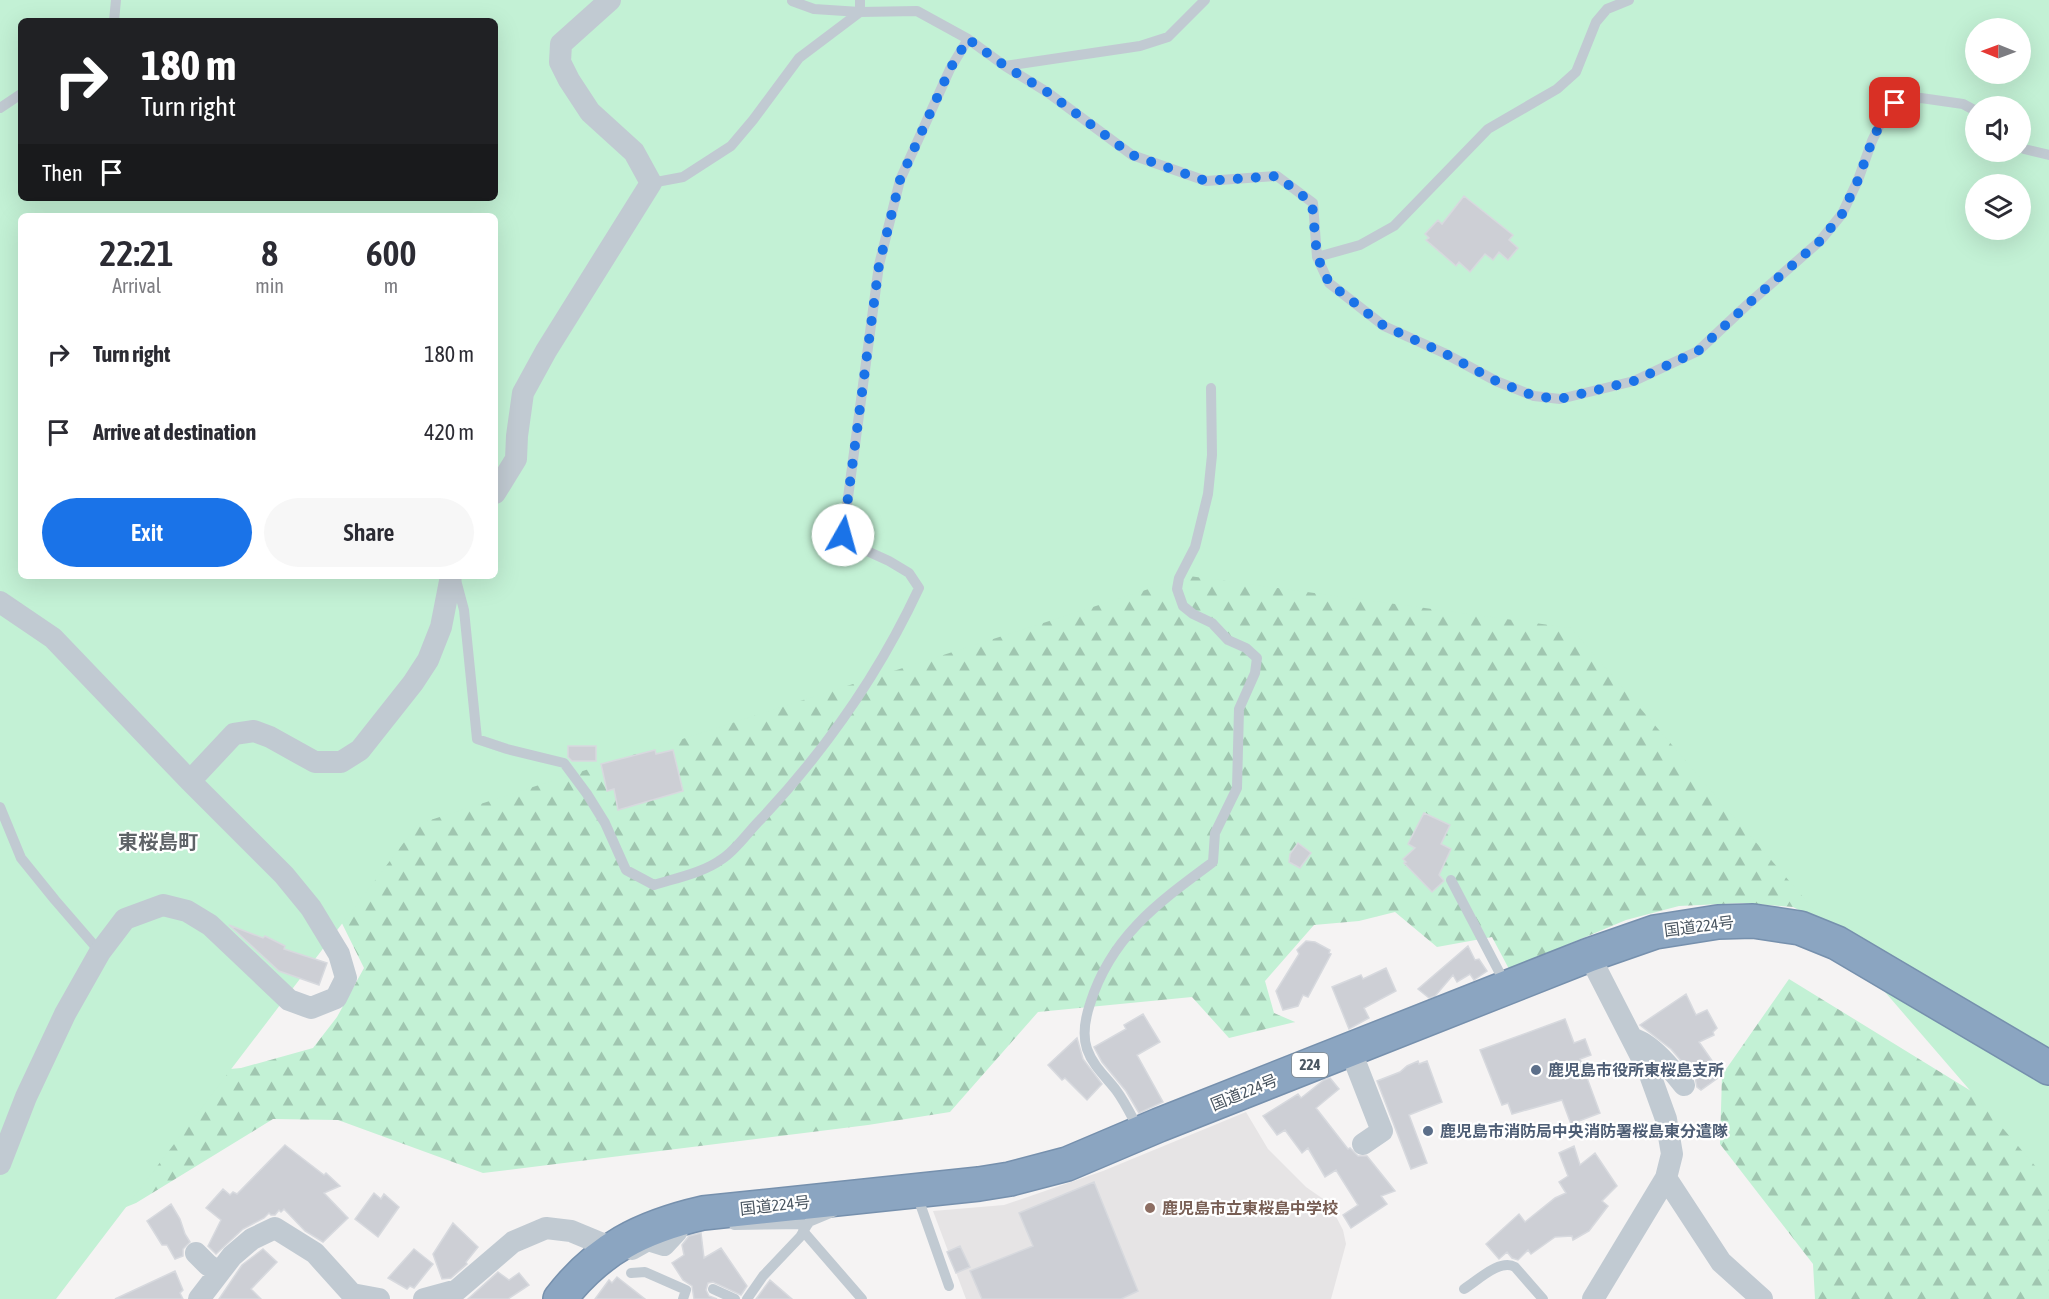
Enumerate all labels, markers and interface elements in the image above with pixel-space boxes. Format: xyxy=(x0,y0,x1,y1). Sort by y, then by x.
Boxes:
north arrow xyxy=(1965,18,2031,84)
map controls xyxy=(1965,18,2031,240)
text: 180 m xyxy=(141,41,236,89)
icon: right xyxy=(42,42,120,120)
pin xyxy=(1869,77,1920,128)
icon: arrive xyxy=(1878,86,1911,119)
text: Turn right xyxy=(141,91,236,122)
button: sound xyxy=(1965,96,2031,162)
icon: arrive xyxy=(95,156,128,189)
text: Then xyxy=(42,160,83,186)
button: layers xyxy=(1965,174,2031,240)
text: 22:21 xyxy=(100,232,174,274)
text: 8 xyxy=(261,232,278,274)
text: 600 xyxy=(366,232,416,274)
text: Arrival xyxy=(112,274,161,297)
text: min xyxy=(255,274,284,297)
text: m xyxy=(384,274,398,297)
icon: right xyxy=(42,338,75,371)
text: Turn right xyxy=(93,341,170,367)
text: 180 m xyxy=(424,341,474,367)
icon: arrive xyxy=(42,416,75,449)
text: Arrive at destination xyxy=(93,419,256,445)
text: 420 m xyxy=(424,419,474,445)
button: Exit xyxy=(42,498,252,567)
button: Share xyxy=(264,498,474,567)
position arrow xyxy=(811,503,875,567)
district label: 東桜島町 xyxy=(118,830,198,853)
street label: 国道224号 xyxy=(1663,913,1735,939)
road number: 224 xyxy=(1292,1053,1328,1077)
place label: 鹿児島市役所東桜島支所 xyxy=(1548,1061,1724,1079)
marker: 鹿児島市役所東桜島支所 xyxy=(1529,1063,1543,1077)
street label: 国道224号 xyxy=(1208,1070,1280,1114)
place label: 鹿児島市消防局中央消防署桜島東分遣隊 xyxy=(1440,1122,1728,1140)
marker: 鹿児島市消防局中央消防署桜島東分遣隊 xyxy=(1421,1124,1435,1138)
street label: 国道224号 xyxy=(739,1192,811,1218)
place label: 鹿児島市立東桜島中学校 xyxy=(1162,1199,1338,1217)
marker: 鹿児島市立東桜島中学校 xyxy=(1143,1201,1157,1215)

